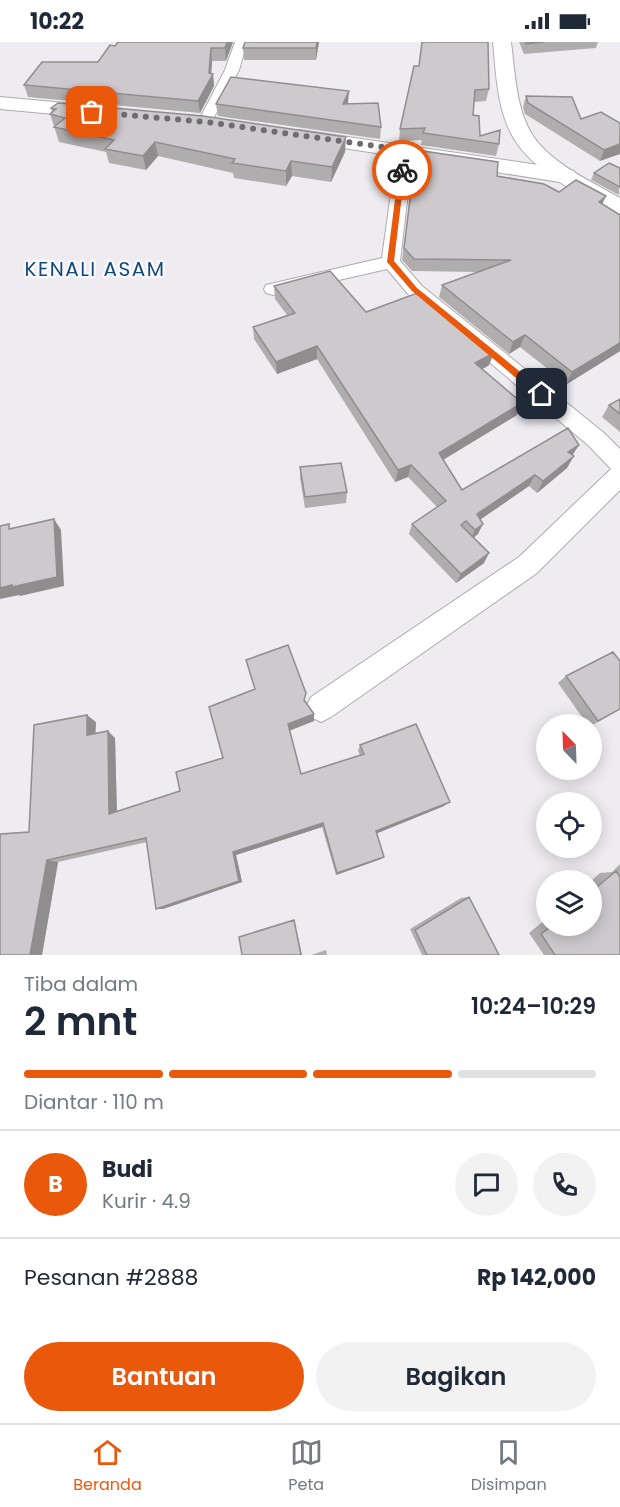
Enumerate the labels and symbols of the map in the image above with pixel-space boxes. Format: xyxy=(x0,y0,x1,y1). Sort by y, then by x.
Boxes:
pin xyxy=(66,86,117,137)
courier xyxy=(372,140,432,200)
district label: KENALI ASAM xyxy=(24,255,166,283)
pin xyxy=(516,368,567,419)
north arrow xyxy=(536,714,602,780)

